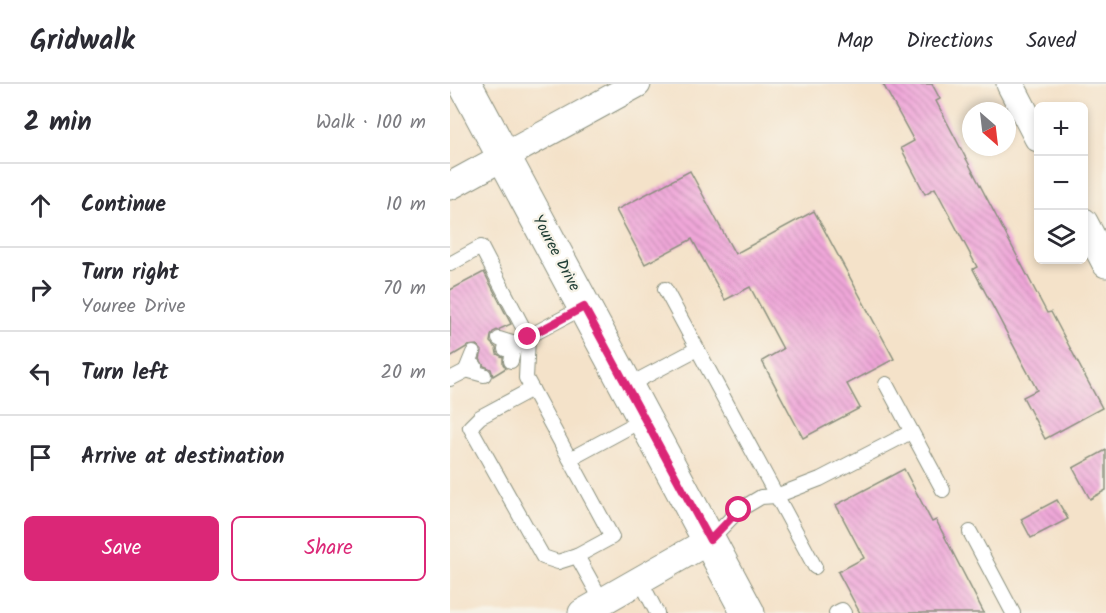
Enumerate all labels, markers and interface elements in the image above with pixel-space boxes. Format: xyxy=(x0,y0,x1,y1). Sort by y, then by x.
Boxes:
text: Gridwalk xyxy=(30,19,135,64)
text: Map xyxy=(837,25,873,58)
text: Directions xyxy=(906,25,993,58)
text: Saved xyxy=(1026,25,1076,58)
text: 2 min xyxy=(24,102,92,144)
north arrow xyxy=(962,102,1016,156)
map controls xyxy=(1034,102,1088,264)
button: + xyxy=(1034,102,1088,156)
text: Walk · 100 m xyxy=(316,107,426,139)
button: − xyxy=(1034,156,1088,210)
text: Continue xyxy=(81,188,166,223)
icon: ahead xyxy=(24,189,57,222)
text: 10 m xyxy=(386,189,426,221)
street label: Youree Drive xyxy=(525,210,587,296)
button: layers xyxy=(1034,210,1088,264)
text: Turn right xyxy=(81,256,179,291)
icon: right xyxy=(24,273,57,306)
text: 70 m xyxy=(383,273,426,305)
text: Youree Drive xyxy=(81,291,186,323)
route end xyxy=(514,323,540,349)
text: Turn left xyxy=(81,356,168,391)
icon: left xyxy=(24,357,57,390)
text: 20 m xyxy=(380,357,426,389)
text: Arrive at destination xyxy=(81,440,284,475)
icon: arrive xyxy=(24,441,57,474)
route start xyxy=(725,496,751,522)
button: Save xyxy=(24,516,219,581)
button: Share xyxy=(231,516,426,581)

